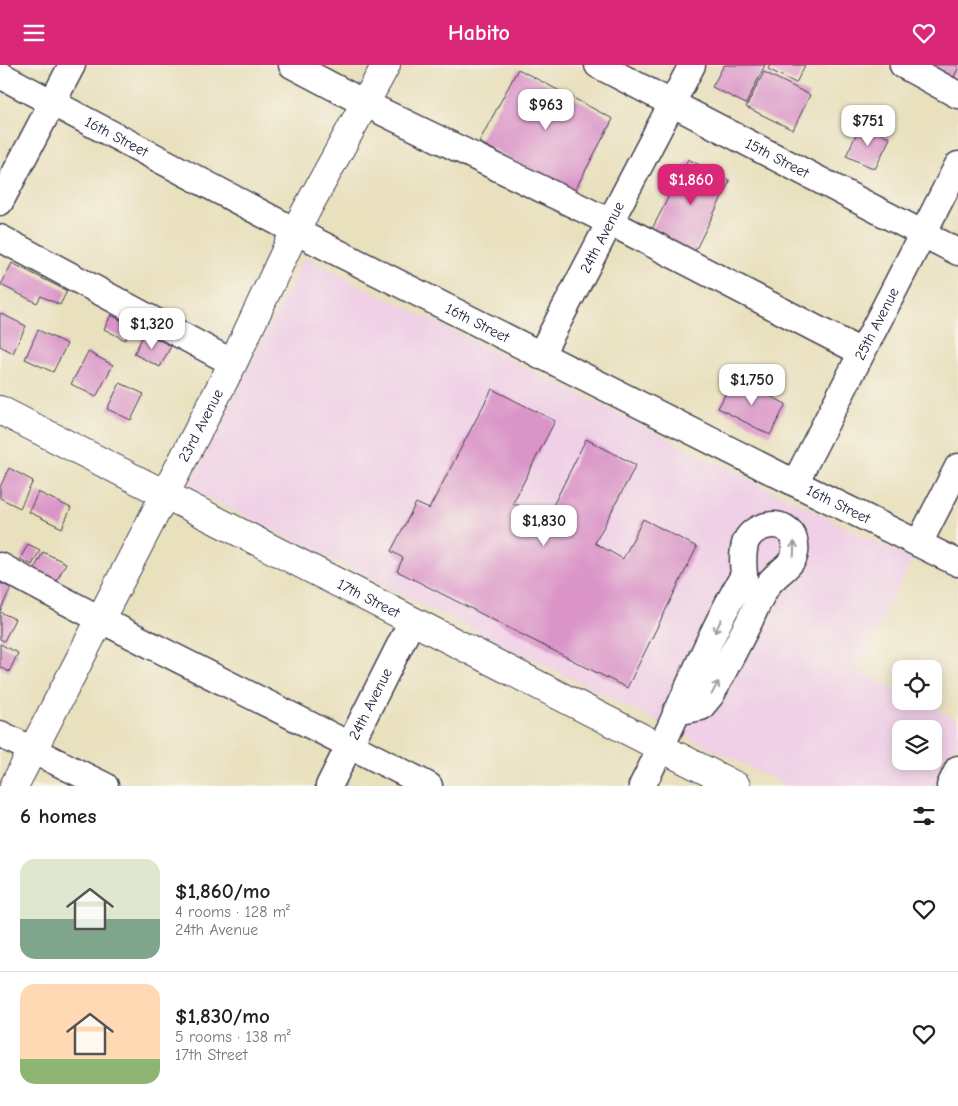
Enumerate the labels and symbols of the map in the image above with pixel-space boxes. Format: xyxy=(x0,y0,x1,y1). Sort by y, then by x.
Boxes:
pin: $963 xyxy=(516,88,576,131)
pin: $751 xyxy=(838,104,898,147)
street label: 16th Street xyxy=(82,113,152,161)
street label: 15th Street xyxy=(742,134,813,182)
pin: $1,860 xyxy=(650,163,732,206)
street label: 24th Avenue xyxy=(576,198,628,276)
street label: 25th Avenue xyxy=(851,284,903,363)
street label: 16th Street xyxy=(443,299,513,347)
pin: $1,320 xyxy=(111,307,193,350)
pin: $1,750 xyxy=(711,363,793,406)
street label: 23rd Avenue xyxy=(174,386,227,465)
street label: 16th Street xyxy=(803,481,874,528)
pin: $1,830 xyxy=(503,505,585,547)
one-way arrow xyxy=(789,542,798,558)
street label: 17th Street xyxy=(334,575,404,622)
one-way arrow xyxy=(713,618,722,633)
street label: 24th Avenue xyxy=(345,664,396,743)
one-way arrow xyxy=(711,681,720,696)

